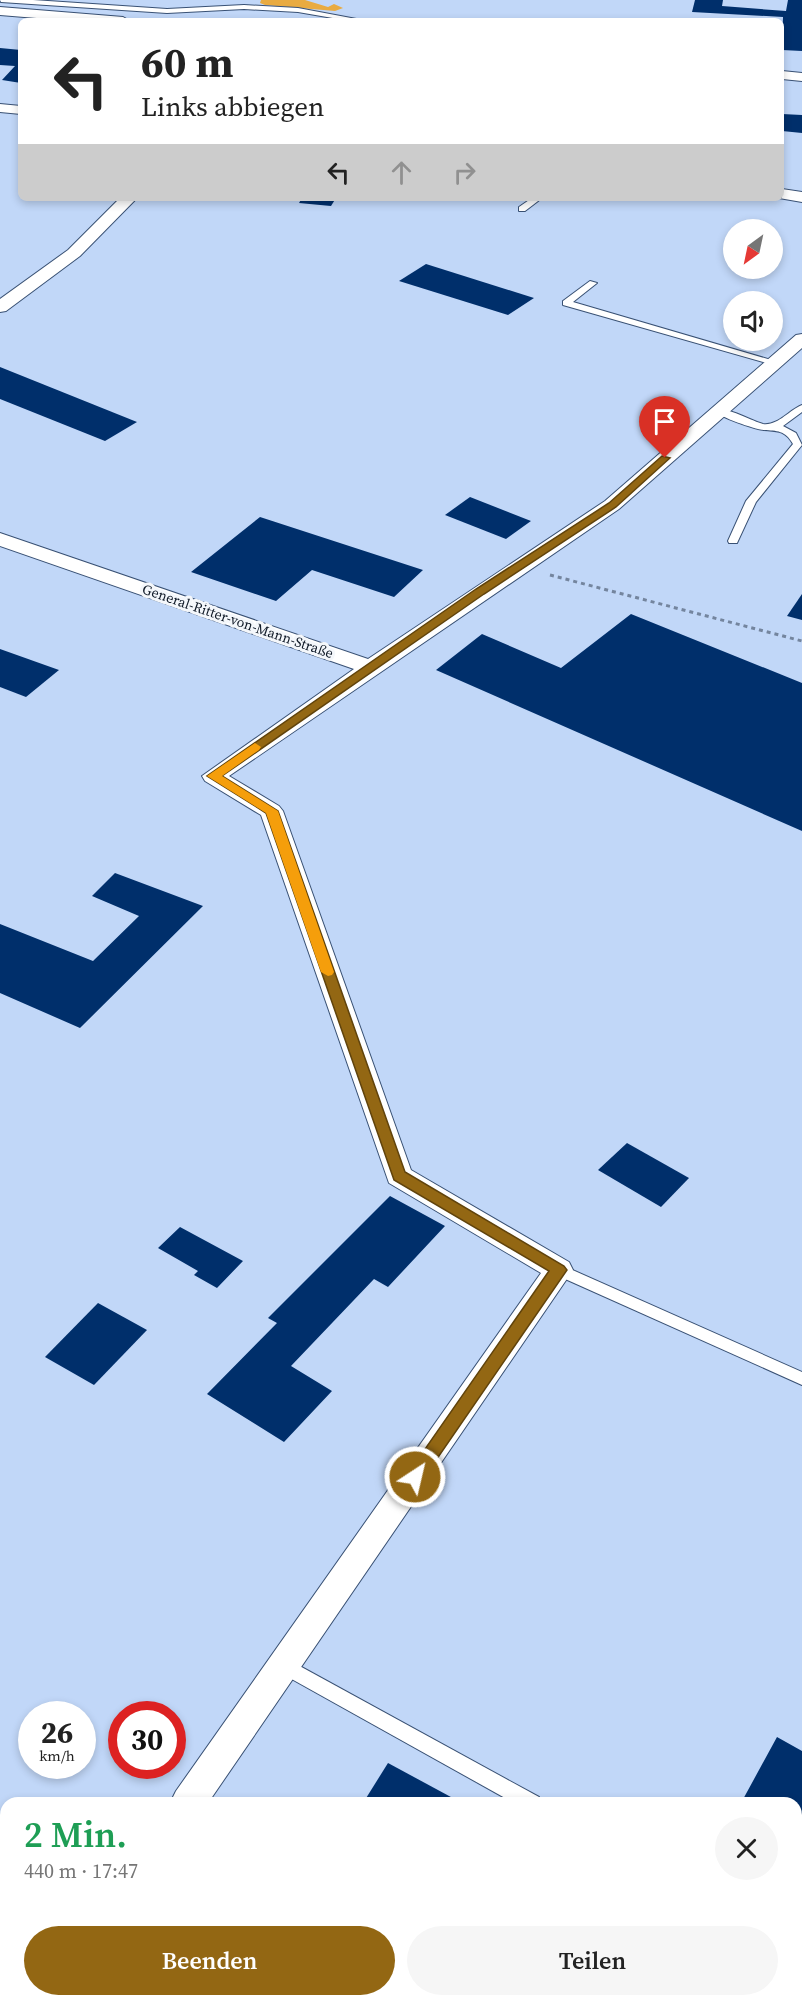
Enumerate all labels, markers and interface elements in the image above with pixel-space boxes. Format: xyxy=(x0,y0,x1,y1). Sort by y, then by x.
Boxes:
text: 60 m xyxy=(141,33,234,91)
icon: left xyxy=(42,42,120,120)
text: Links abbiegen xyxy=(141,88,324,125)
icon: left xyxy=(322,156,355,189)
icon: ahead xyxy=(385,156,418,189)
icon: right xyxy=(448,156,481,189)
north arrow xyxy=(723,219,783,279)
map controls xyxy=(723,219,783,351)
button: sound xyxy=(723,291,783,351)
pin xyxy=(639,396,690,458)
icon: arrive xyxy=(648,405,681,438)
street label: General-Ritter-von-Mann-Straße xyxy=(140,579,336,663)
position arrow xyxy=(383,1445,447,1509)
speed limit sign: 30 xyxy=(108,1701,186,1779)
text: 26 xyxy=(41,1712,73,1753)
text: km/h xyxy=(39,1745,75,1766)
text: 2 Min. xyxy=(24,1810,127,1859)
button: close xyxy=(715,1817,778,1880)
text: 440 m · 17:47 xyxy=(24,1857,138,1885)
button: Beenden xyxy=(24,1926,395,1995)
button: Teilen xyxy=(407,1926,778,1995)

